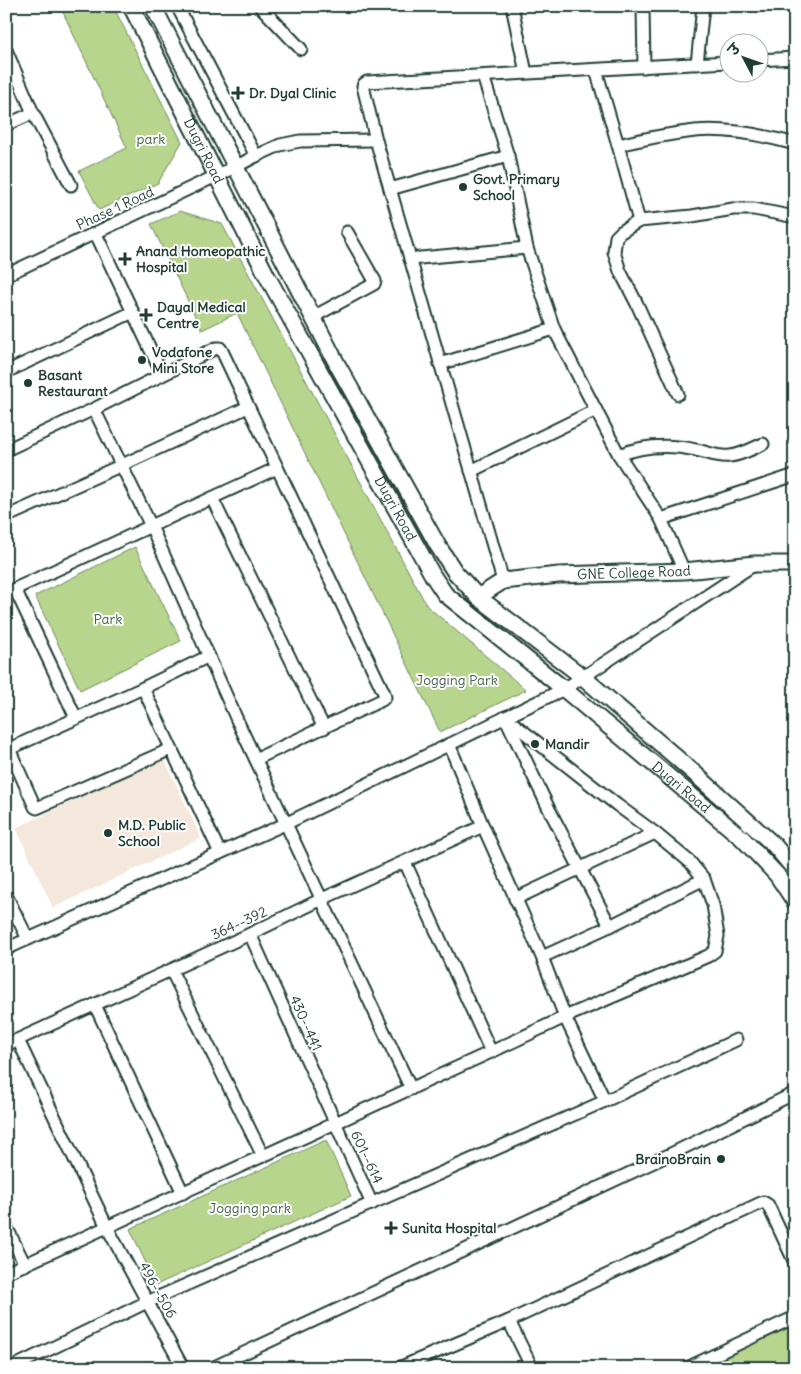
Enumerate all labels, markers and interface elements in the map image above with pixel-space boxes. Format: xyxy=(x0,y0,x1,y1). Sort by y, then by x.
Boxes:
north arrow xyxy=(718,32,768,82)
text: उ xyxy=(723,39,745,60)
place label: Dr. Dyal Clinic xyxy=(249,84,336,102)
marker: Dr. Dyal Clinic xyxy=(231,86,245,100)
street label: Dugri Road xyxy=(180,115,228,186)
park label: park xyxy=(137,130,165,148)
place label: Govt. Primary School xyxy=(473,170,560,204)
marker: Govt. Primary School xyxy=(457,181,469,193)
street label: Phase 1 Road xyxy=(73,182,157,234)
place label: Anand Homeopathic Hospital xyxy=(136,242,265,276)
marker: Anand Homeopathic Hospital xyxy=(118,252,132,266)
place label: Dayal Medical Centre xyxy=(157,298,246,332)
marker: Dayal Medical Centre xyxy=(139,308,153,322)
place label: Vodafone Mini Store xyxy=(152,343,214,377)
marker: Vodafone Mini Store xyxy=(136,354,148,366)
place label: Basant Restaurant xyxy=(38,366,108,400)
marker: Basant Restaurant xyxy=(22,377,34,389)
street label: Dugri Road xyxy=(371,473,421,544)
street label: GNE College Road xyxy=(577,561,692,583)
park label: Park xyxy=(94,610,122,628)
park label: Jogging Park xyxy=(416,671,498,689)
place label: Mandir xyxy=(545,735,590,753)
marker: Mandir xyxy=(529,738,541,750)
street label: Dugri Road xyxy=(648,757,714,817)
place label: M.D. Public School xyxy=(118,816,186,850)
marker: M.D. Public School xyxy=(102,827,114,839)
street label: 364--392 xyxy=(208,902,270,944)
street label: 430--441 xyxy=(286,992,326,1054)
street label: 601--614 xyxy=(347,1128,387,1186)
place label: BrainoBrain xyxy=(635,1150,711,1168)
marker: BrainoBrain xyxy=(715,1153,727,1165)
park label: Jogging park xyxy=(209,1199,291,1217)
place label: Sunita Hospital xyxy=(402,1219,497,1237)
marker: Sunita Hospital xyxy=(384,1221,398,1235)
street label: 496--506 xyxy=(135,1259,181,1321)

